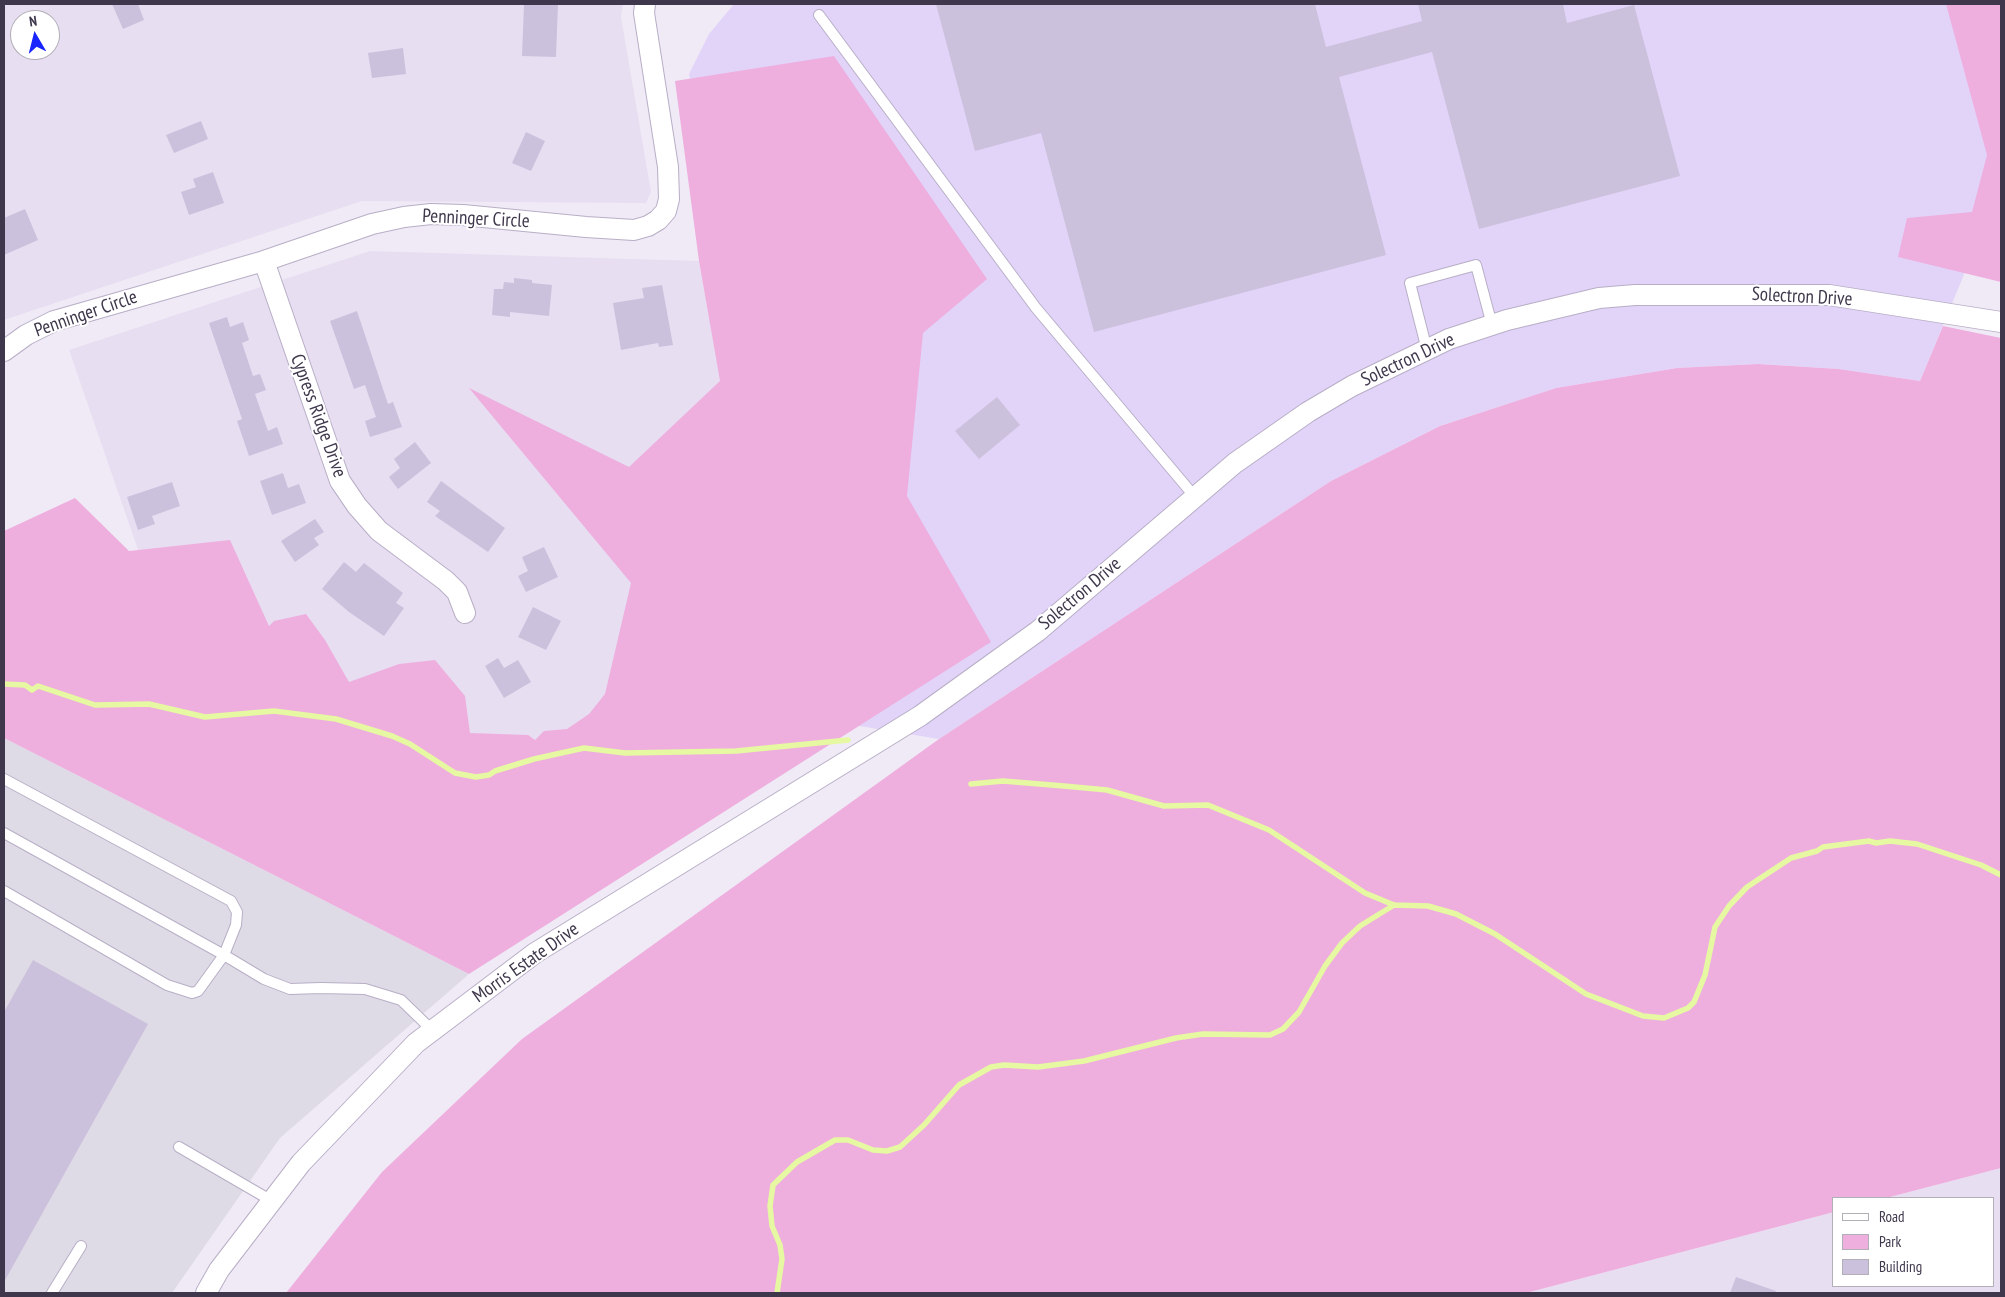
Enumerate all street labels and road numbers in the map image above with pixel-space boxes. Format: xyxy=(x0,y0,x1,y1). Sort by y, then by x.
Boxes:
street label: Penninger Circle xyxy=(422,205,530,233)
street label: Solectron Drive xyxy=(1751,283,1853,311)
street label: Penninger Circle xyxy=(32,286,140,342)
street label: Solectron Drive xyxy=(1358,328,1458,392)
street label: Cypress Ridge Drive xyxy=(285,351,351,481)
street label: Solectron Drive xyxy=(1034,553,1126,635)
street label: Morris Estate Drive xyxy=(469,918,583,1008)

